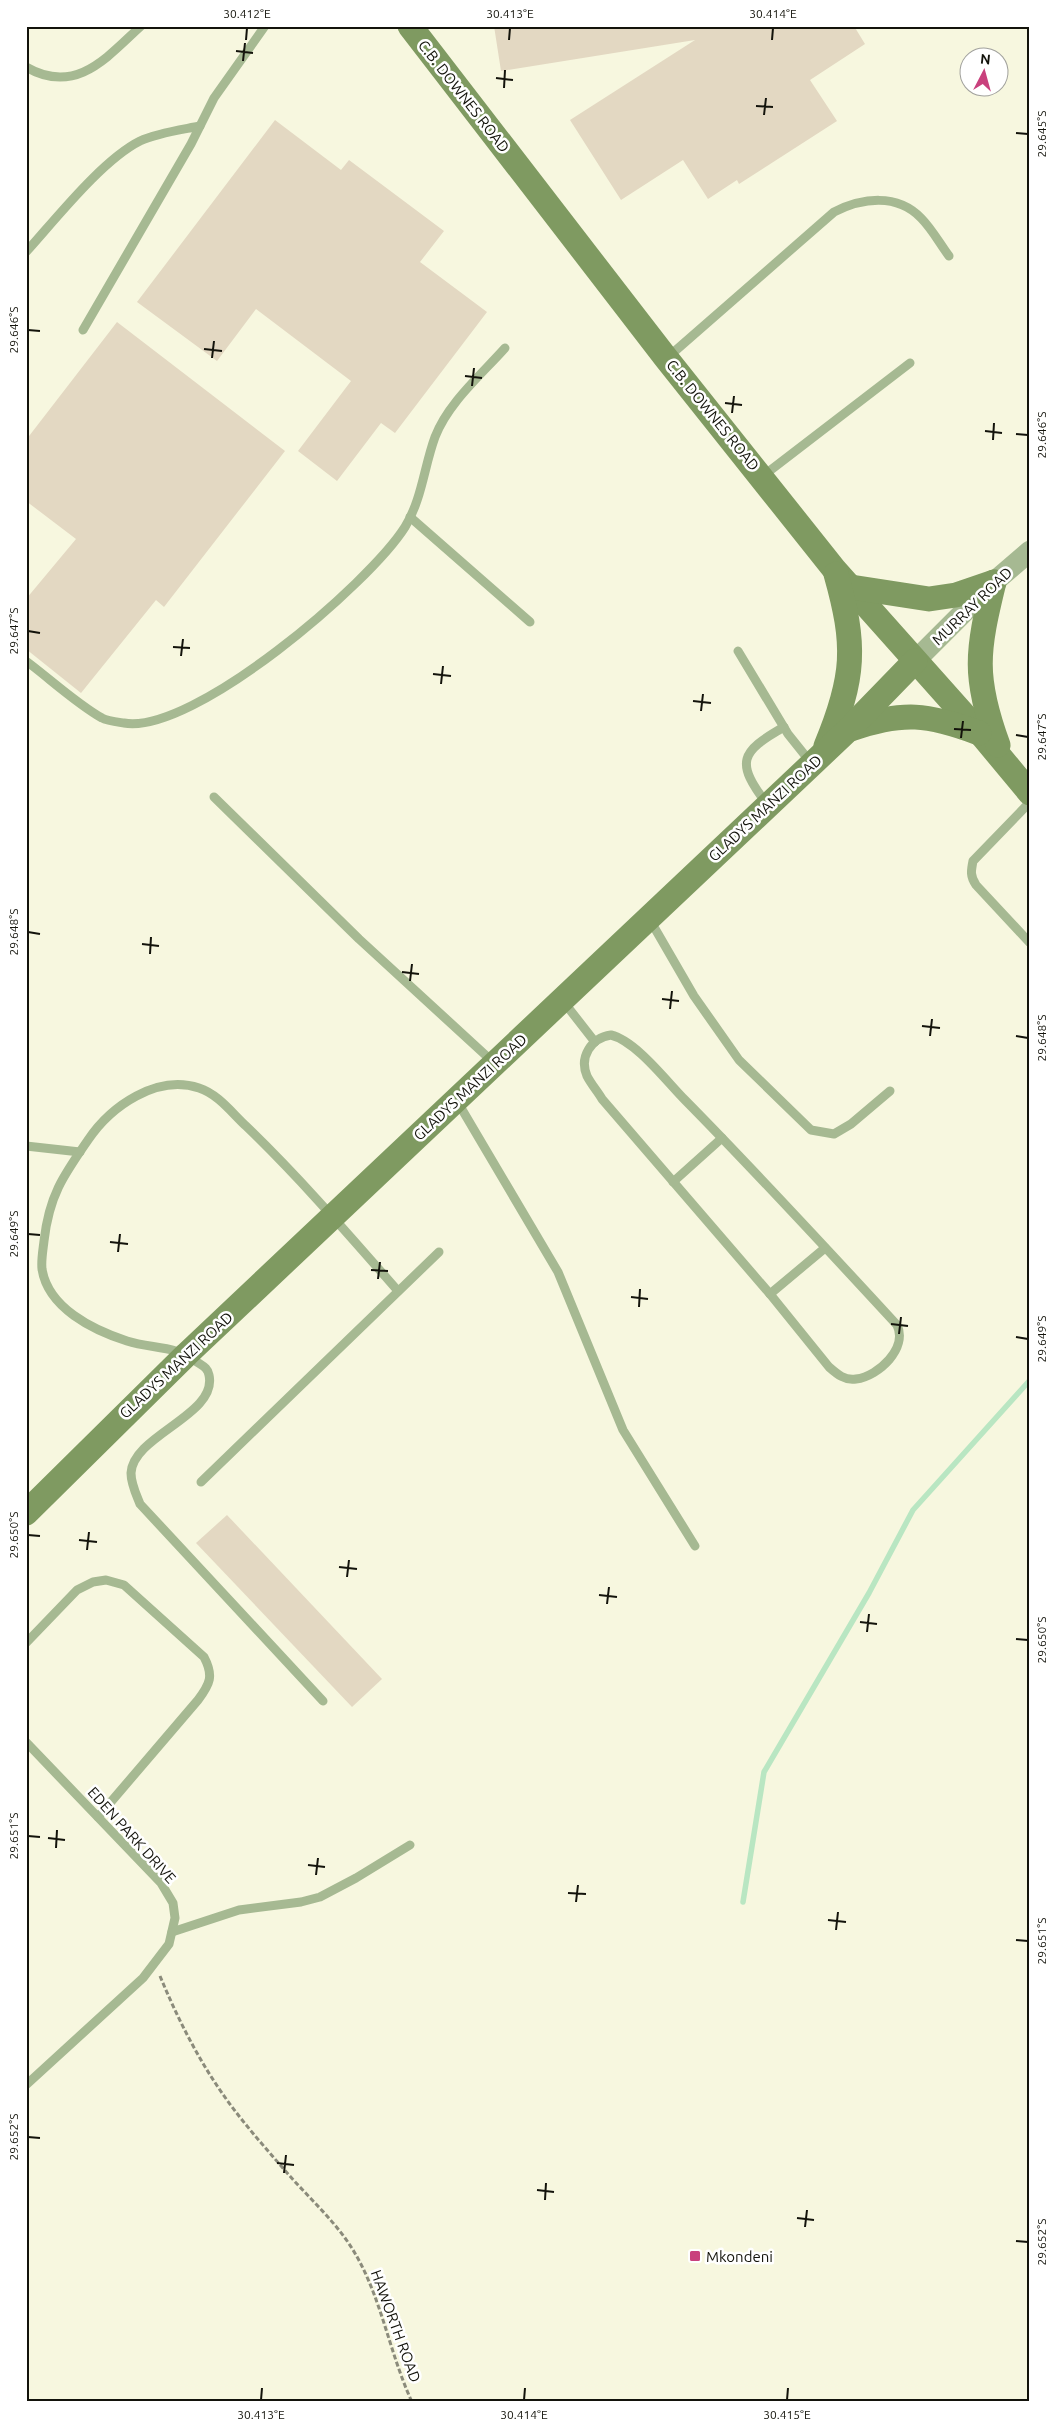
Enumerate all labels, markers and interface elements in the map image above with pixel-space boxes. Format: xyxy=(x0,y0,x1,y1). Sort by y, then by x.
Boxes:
text: 30.412°E xyxy=(223,7,271,20)
text: 30.413°E xyxy=(486,7,534,20)
text: 30.414°E xyxy=(749,7,797,20)
street label: C.B. DOWNES ROAD xyxy=(415,37,513,155)
north arrow xyxy=(958,48,1008,98)
text: N xyxy=(979,51,991,68)
text: 29.645°S xyxy=(1035,111,1048,157)
text: 29.646°S xyxy=(7,307,20,353)
street label: C.B. DOWNES ROAD xyxy=(663,356,763,474)
text: 29.646°S xyxy=(1035,412,1048,458)
street label: MURRAY ROAD xyxy=(929,564,1015,648)
text: 29.647°S xyxy=(7,608,20,654)
text: 29.647°S xyxy=(1035,714,1048,760)
street label: GLADYS MANZI ROAD xyxy=(705,751,825,865)
text: 29.648°S xyxy=(7,909,20,955)
text: 29.648°S xyxy=(1035,1015,1048,1061)
street label: GLADYS MANZI ROAD xyxy=(410,1030,530,1144)
text: 29.649°S xyxy=(7,1211,20,1257)
street label: GLADYS MANZI ROAD xyxy=(116,1308,236,1422)
text: 29.649°S xyxy=(1035,1316,1048,1362)
text: 29.650°S xyxy=(7,1512,20,1558)
text: 29.650°S xyxy=(1035,1617,1048,1663)
street label: EDEN PARK DRIVE xyxy=(84,1783,180,1887)
text: 29.651°S xyxy=(7,1813,20,1859)
text: 29.651°S xyxy=(1035,1918,1048,1964)
text: 29.652°S xyxy=(7,2114,20,2160)
text: 29.652°S xyxy=(1035,2219,1048,2265)
place label: Mkondeni xyxy=(706,2248,773,2265)
marker: Mkondeni xyxy=(688,2249,702,2263)
street label: HAWORTH ROAD xyxy=(368,2268,424,2384)
text: 30.413°E xyxy=(237,2408,285,2421)
text: 30.414°E xyxy=(500,2408,548,2421)
text: 30.415°E xyxy=(763,2408,811,2421)

